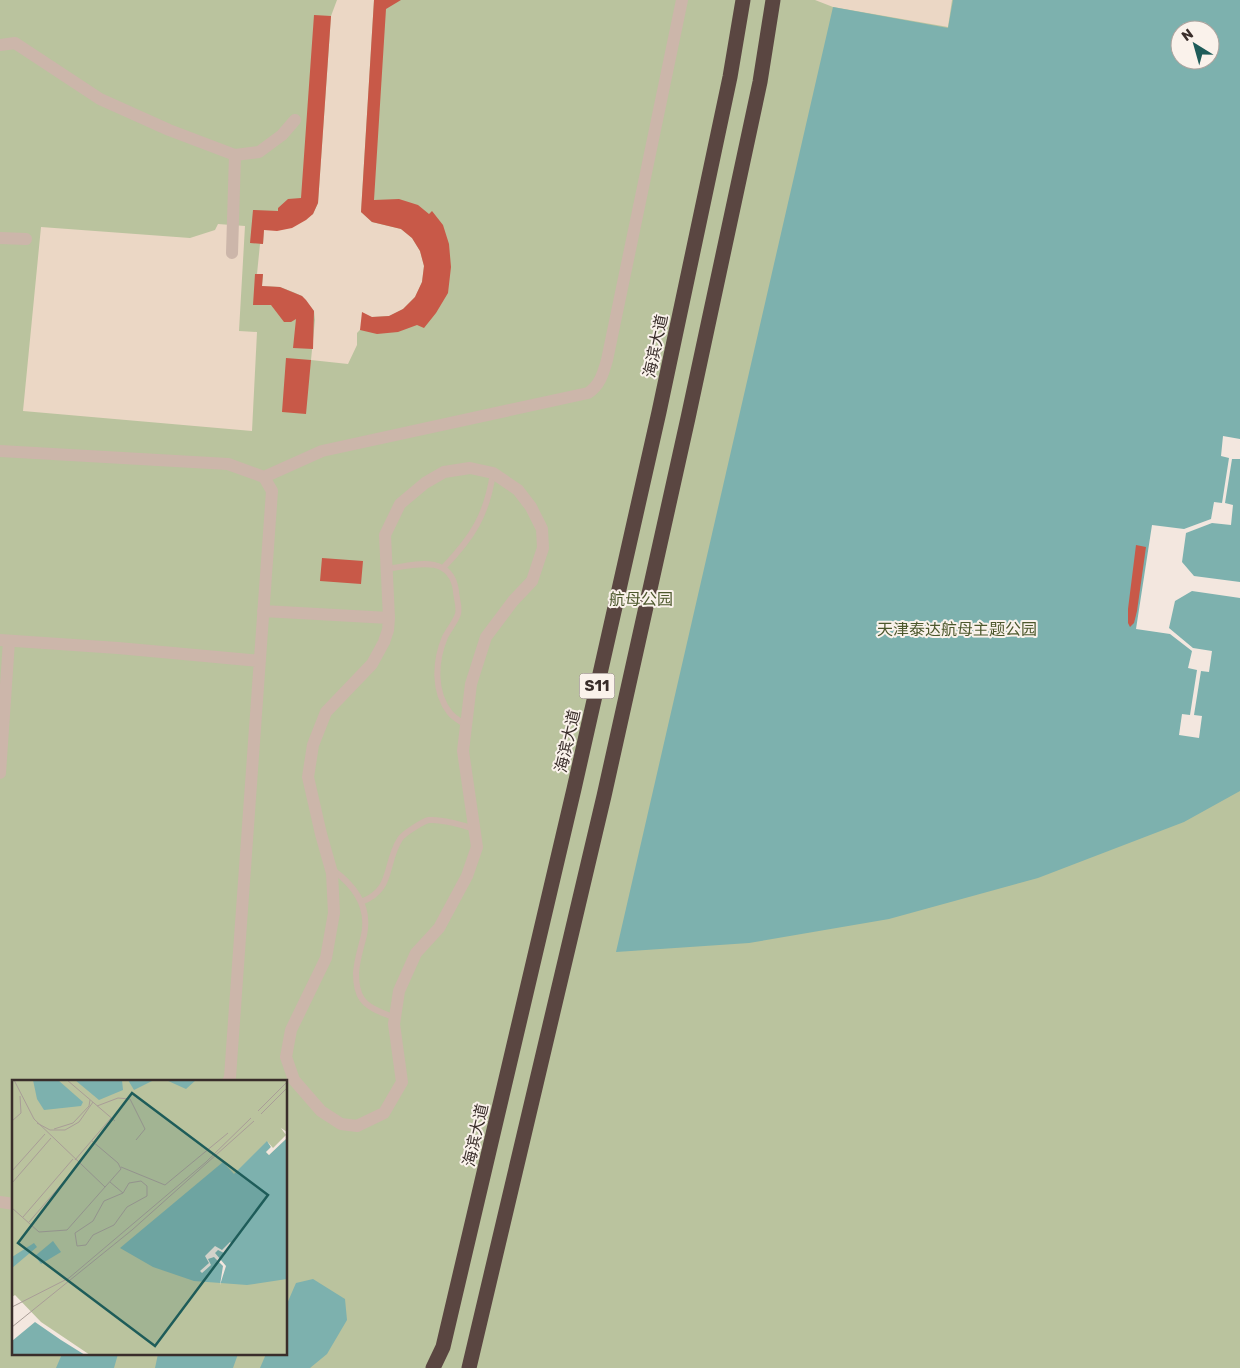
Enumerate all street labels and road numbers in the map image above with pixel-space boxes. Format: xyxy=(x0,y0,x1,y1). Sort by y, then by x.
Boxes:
street label: 海滨大道 xyxy=(640,313,671,379)
road number: S11 xyxy=(580,674,614,698)
street label: 海滨大道 xyxy=(551,708,584,774)
street label: 海滨大道 xyxy=(459,1102,492,1168)

